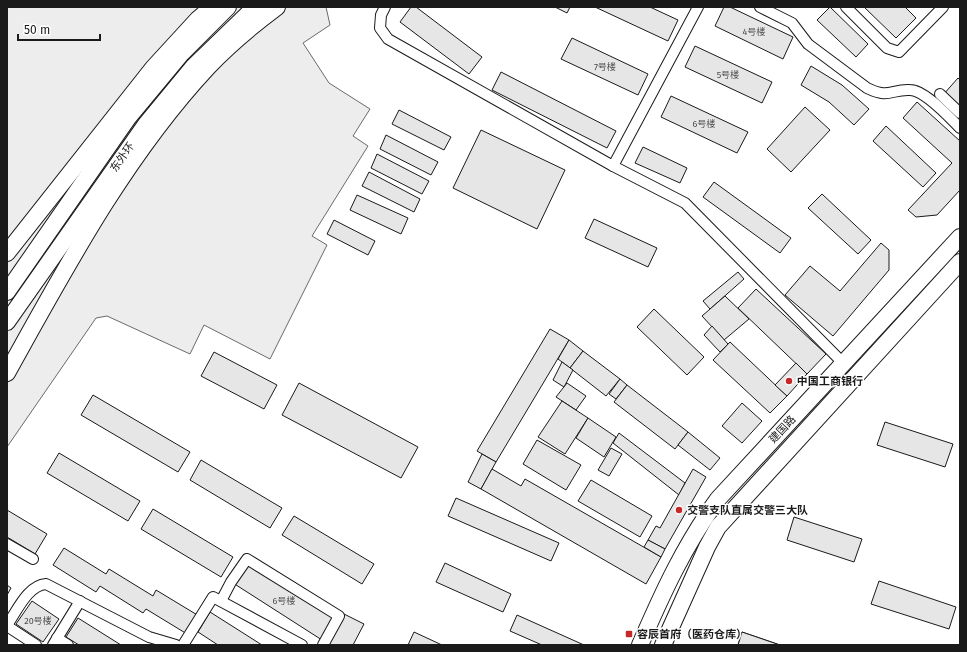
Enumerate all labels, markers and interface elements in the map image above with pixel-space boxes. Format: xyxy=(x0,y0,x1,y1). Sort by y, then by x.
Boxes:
scale bar xyxy=(18,16,100,42)
text: 50 m xyxy=(24,23,50,37)
house number: 4号楼 xyxy=(743,27,765,37)
house number: 7号楼 xyxy=(594,62,616,72)
house number: 5号楼 xyxy=(717,70,739,80)
house number: 6号楼 xyxy=(693,119,715,129)
street label: 东外环 xyxy=(108,140,137,175)
place label: 中国工商银行 xyxy=(797,375,863,388)
marker: 中国工商银行 xyxy=(784,376,794,386)
street label: 建国路 xyxy=(766,413,798,446)
place label: 交警支队直属交警三大队 xyxy=(687,504,808,517)
marker: 交警支队直属交警三大队 xyxy=(674,505,684,515)
house number: 6号楼 xyxy=(273,596,295,606)
house number: 20号楼 xyxy=(24,616,52,626)
place label: 容辰首府（医药仓库） xyxy=(637,628,747,641)
marker: 容辰首府（医药仓库） xyxy=(624,629,634,639)

